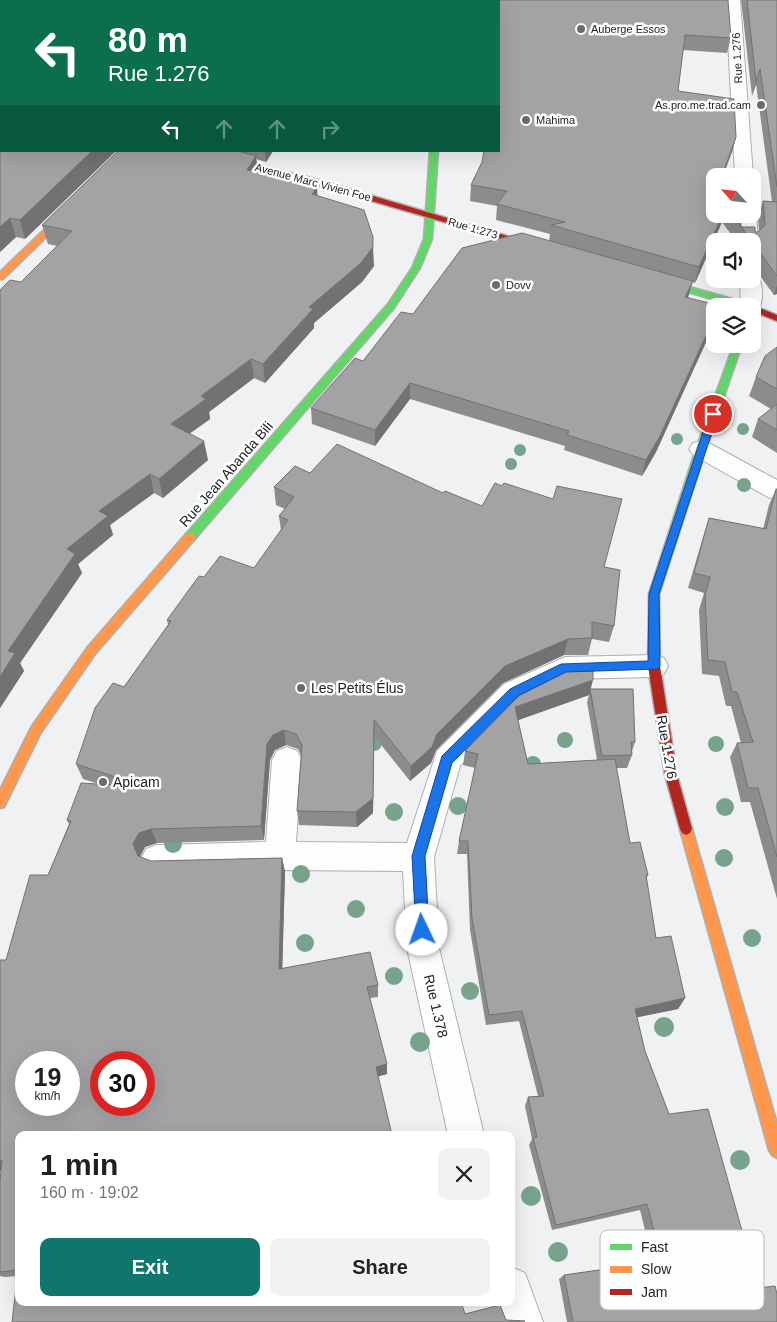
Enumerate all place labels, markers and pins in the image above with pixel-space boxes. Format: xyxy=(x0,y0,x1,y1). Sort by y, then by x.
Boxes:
marker: Auberge Essos xyxy=(575,23,587,35)
place label: Auberge Essos xyxy=(591,23,666,35)
place label: As.pro.me.trad.cam xyxy=(655,99,751,111)
marker: As.pro.me.trad.cam xyxy=(755,99,767,111)
marker: Mahima xyxy=(520,114,532,126)
place label: Mahima xyxy=(536,114,576,126)
marker: Dovv xyxy=(490,279,502,291)
place label: Dovv xyxy=(506,279,532,291)
pin xyxy=(692,393,734,435)
place label: Les Petits Élus xyxy=(311,680,404,696)
marker: Les Petits Élus xyxy=(295,682,307,694)
place label: Apicam xyxy=(113,774,160,790)
marker: Apicam xyxy=(97,776,109,788)

